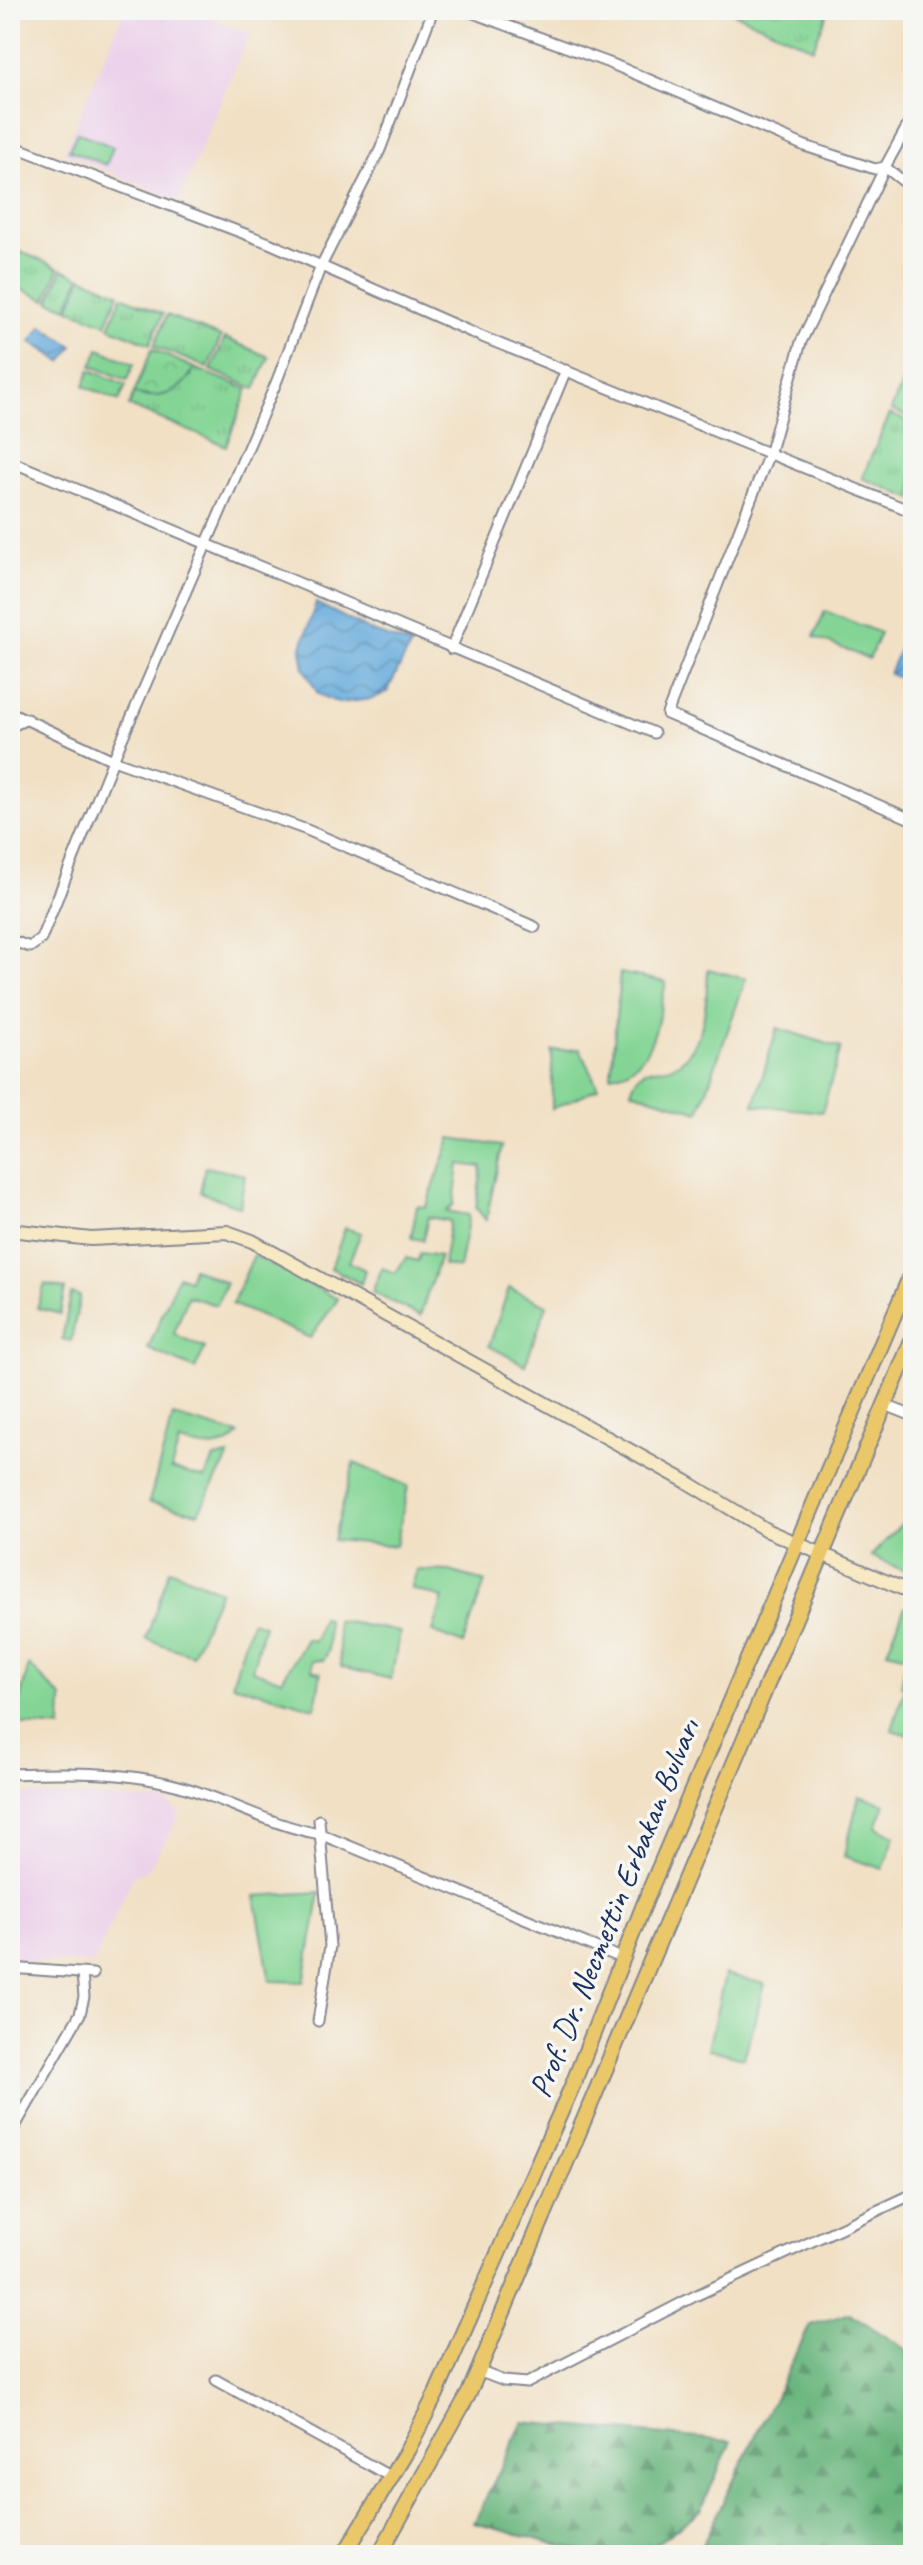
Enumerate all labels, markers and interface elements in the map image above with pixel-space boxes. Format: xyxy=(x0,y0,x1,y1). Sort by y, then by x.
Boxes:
street label: Prof. Dr. Necmettin Erbakan Bulvarı xyxy=(519,1711,710,2103)

